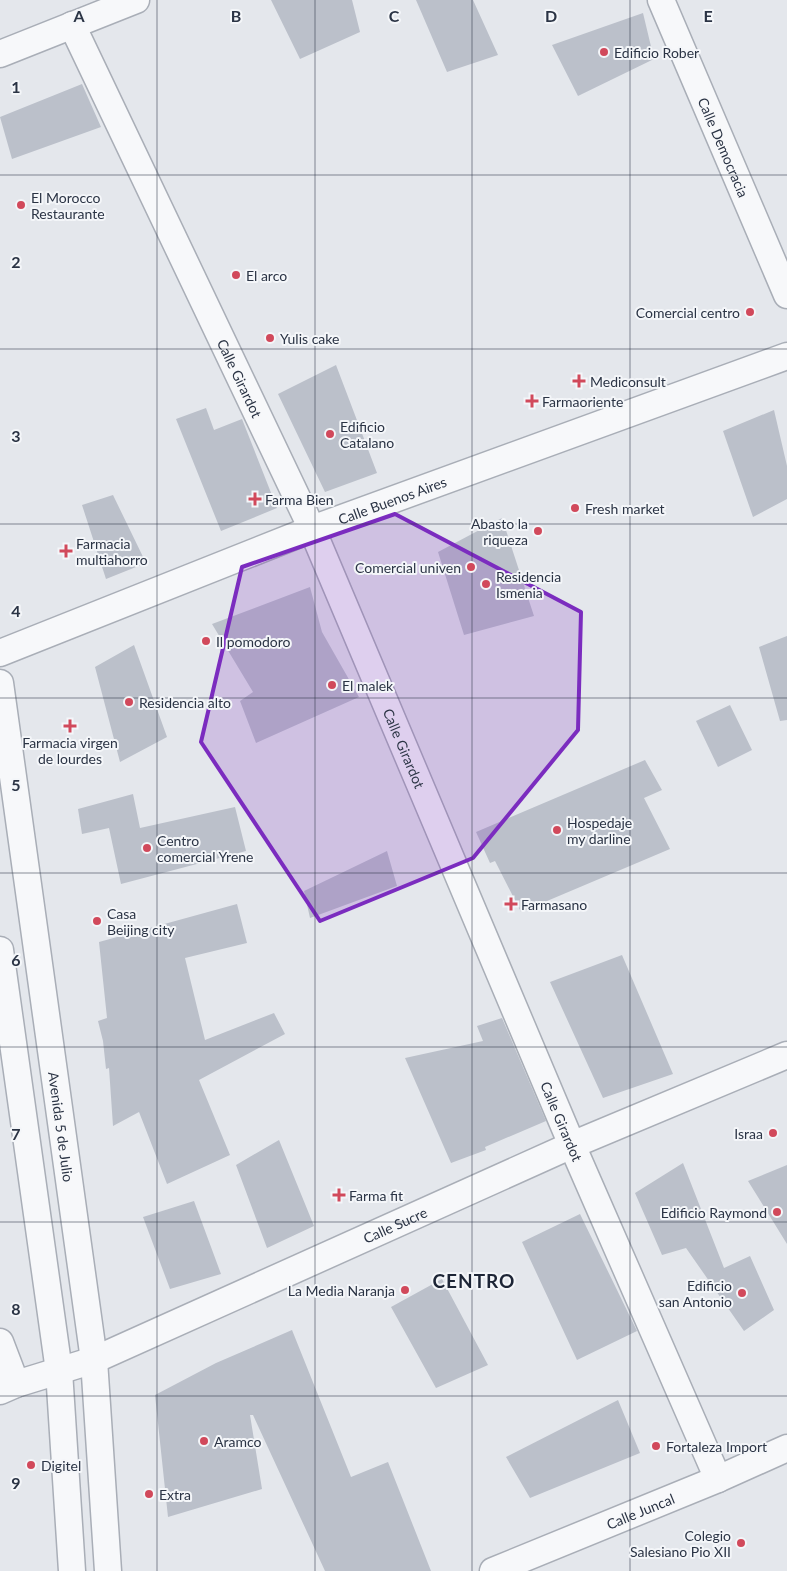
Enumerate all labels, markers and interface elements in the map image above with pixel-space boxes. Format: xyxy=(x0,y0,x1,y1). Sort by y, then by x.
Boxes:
text: A xyxy=(72,6,85,25)
text: B xyxy=(231,6,241,25)
text: C xyxy=(389,6,400,25)
text: D xyxy=(545,6,557,25)
text: E xyxy=(703,6,713,25)
place label: Edificio Rober xyxy=(614,44,699,61)
marker: Edificio Rober xyxy=(598,46,610,58)
text: 1 xyxy=(11,77,21,96)
street label: Calle Democracia xyxy=(695,95,753,200)
place label: El Morocco Restaurante xyxy=(31,189,105,222)
marker: El Morocco Restaurante xyxy=(15,199,27,211)
text: 2 xyxy=(11,252,21,271)
place label: El arco xyxy=(246,267,287,284)
marker: El arco xyxy=(230,269,242,281)
place label: Comercial centro xyxy=(636,304,740,321)
marker: Comercial centro xyxy=(744,306,756,318)
place label: Yulis cake xyxy=(280,330,339,347)
marker: Yulis cake xyxy=(264,332,276,344)
street label: Calle Girardot xyxy=(214,336,266,420)
place label: Mediconsult xyxy=(590,373,666,390)
marker: Mediconsult xyxy=(572,374,586,388)
place label: Farmaoriente xyxy=(542,393,623,410)
marker: Farmaoriente xyxy=(526,395,538,407)
place label: Edificio Catalano xyxy=(340,418,394,451)
text: 3 xyxy=(11,426,21,445)
marker: Edificio Catalano xyxy=(324,428,336,440)
street label: Calle Buenos Aires xyxy=(336,472,449,527)
place label: Farma Bien xyxy=(265,491,334,508)
marker: Farma Bien xyxy=(249,493,261,505)
place label: Fresh market xyxy=(585,500,665,517)
marker: Fresh market xyxy=(569,502,581,514)
place label: Abasto la riqueza xyxy=(471,515,528,548)
marker: Abasto la riqueza xyxy=(532,525,544,537)
place label: Farmacia multiahorro xyxy=(76,535,148,568)
marker: Farmacia multiahorro xyxy=(60,545,72,557)
place label: Comercial univen xyxy=(355,559,461,576)
marker: Comercial univen xyxy=(465,561,477,573)
place label: Residencia Ismenia xyxy=(496,568,561,601)
marker: Residencia Ismenia xyxy=(480,578,492,590)
text: 4 xyxy=(11,601,21,620)
place label: Il pomodoro xyxy=(216,633,291,650)
marker: Il pomodoro xyxy=(200,635,212,647)
place label: El malek xyxy=(342,677,394,694)
marker: El malek xyxy=(326,679,338,691)
place label: Residencia alto xyxy=(139,694,231,711)
marker: Residencia alto xyxy=(123,696,135,708)
street label: Calle Girardot xyxy=(380,706,429,791)
marker: Farmacia virgen de lourdes xyxy=(64,720,76,732)
place label: Farmacia virgen de lourdes xyxy=(22,734,118,767)
text: 5 xyxy=(11,775,21,794)
place label: Hospedaje my darline xyxy=(567,814,632,847)
marker: Hospedaje my darline xyxy=(551,824,563,836)
place label: Centro comercial Yrene xyxy=(157,832,254,865)
marker: Centro comercial Yrene xyxy=(141,842,153,854)
place label: Farmasano xyxy=(521,896,587,913)
marker: Farmasano xyxy=(505,898,517,910)
place label: Casa Beijing city xyxy=(107,905,175,938)
marker: Casa Beijing city xyxy=(91,915,103,927)
text: 6 xyxy=(11,950,21,969)
street label: Avenida 5 de Julio xyxy=(46,1070,78,1183)
street label: Calle Girardot xyxy=(538,1079,586,1164)
text: 7 xyxy=(11,1124,21,1143)
place label: Israa xyxy=(734,1125,763,1142)
marker: Israa xyxy=(767,1127,779,1139)
place label: Farma fit xyxy=(349,1187,403,1204)
marker: Farma fit xyxy=(333,1189,345,1201)
street label: Calle Sucre xyxy=(360,1203,429,1246)
place label: Edificio Raymond xyxy=(661,1204,767,1221)
marker: Edificio Raymond xyxy=(771,1206,783,1218)
district label: CENTRO xyxy=(433,1269,515,1292)
place label: Edificio san Antonio xyxy=(659,1277,732,1310)
place label: La Media Naranja xyxy=(288,1282,395,1299)
marker: La Media Naranja xyxy=(399,1284,411,1296)
marker: Edificio san Antonio xyxy=(736,1287,748,1299)
text: 8 xyxy=(11,1299,21,1318)
place label: Aramco xyxy=(214,1433,261,1450)
marker: Aramco xyxy=(198,1435,210,1447)
place label: Fortaleza Import xyxy=(666,1438,767,1455)
marker: Fortaleza Import xyxy=(650,1440,662,1452)
place label: Digitel xyxy=(41,1457,81,1474)
marker: Digitel xyxy=(25,1459,37,1471)
text: 9 xyxy=(11,1473,21,1492)
place label: Extra xyxy=(159,1486,191,1503)
marker: Extra xyxy=(143,1488,155,1500)
street label: Calle Juncal xyxy=(604,1489,677,1532)
place label: Colegio Salesiano Pio XII xyxy=(630,1527,731,1560)
marker: Colegio Salesiano Pio XII xyxy=(735,1537,747,1549)

